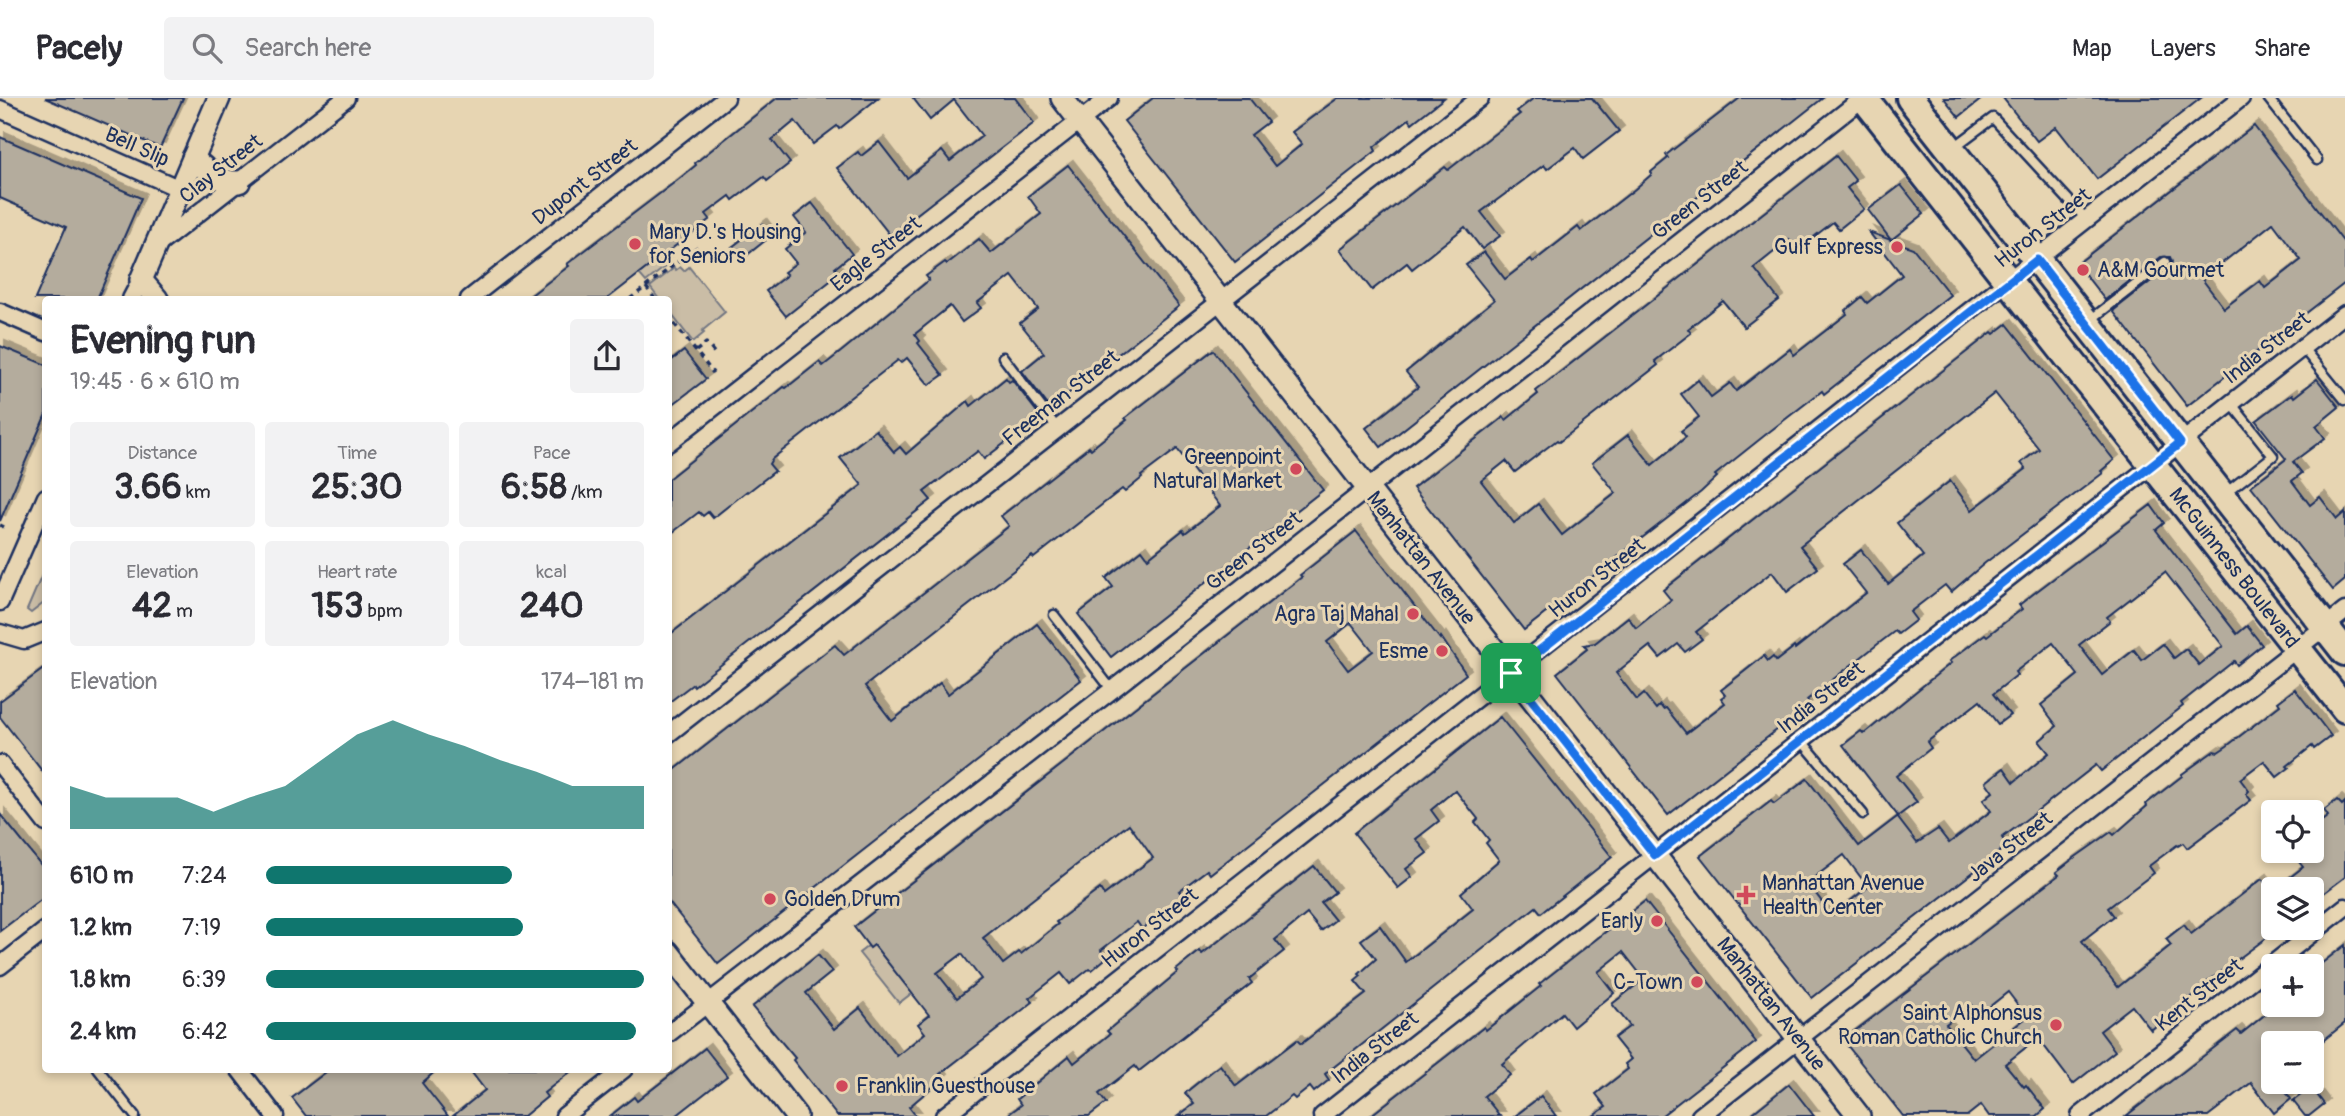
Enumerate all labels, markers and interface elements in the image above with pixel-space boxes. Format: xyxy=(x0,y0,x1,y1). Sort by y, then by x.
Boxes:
search box xyxy=(164,17,654,80)
text: Pacely xyxy=(35,28,122,69)
icon: search xyxy=(188,29,226,67)
text: Search here xyxy=(244,32,371,64)
text: Map xyxy=(2072,34,2112,63)
text: Layers xyxy=(2150,34,2216,63)
text: Share xyxy=(2254,34,2310,63)
street label: Bell Slip xyxy=(101,121,173,173)
street label: Clay Street xyxy=(174,128,268,210)
street label: Dupont Street xyxy=(527,132,643,231)
street label: Green Street xyxy=(1647,154,1754,246)
street label: Huron Street xyxy=(1989,182,2097,274)
street label: Eagle Street xyxy=(825,210,927,298)
place label: Mary D.'s Housing for Seniors xyxy=(649,219,801,270)
place label: Gulf Express xyxy=(1774,234,1884,261)
marker: Mary D.'s Housing for Seniors xyxy=(627,236,643,252)
marker: Gulf Express xyxy=(1889,239,1905,255)
place label: A&M Gourmet xyxy=(2097,257,2225,284)
marker: A&M Gourmet xyxy=(2075,262,2091,278)
street label: India Street xyxy=(2218,305,2316,390)
text: Evening run xyxy=(70,317,256,365)
button: share xyxy=(570,319,644,393)
street label: Freeman Street xyxy=(997,344,1125,452)
text: 19:45 · 6 × 610 m xyxy=(70,367,240,396)
text: Distance xyxy=(128,441,197,465)
text: Time xyxy=(337,441,377,465)
text: Pace xyxy=(533,441,570,465)
place label: Greenpoint Natural Market xyxy=(1153,444,1283,495)
marker: Greenpoint Natural Market xyxy=(1288,461,1304,477)
text: 3.66 xyxy=(114,465,182,509)
text: 25:30 xyxy=(311,465,403,509)
text: 6:58 xyxy=(501,465,567,509)
text: km xyxy=(182,480,211,504)
text: /km xyxy=(567,480,603,504)
street label: McGuinness Boulevard xyxy=(2163,482,2305,654)
street label: Manhattan Avenue xyxy=(1360,486,1482,631)
street label: Green Street xyxy=(1201,505,1308,597)
street label: Huron Street xyxy=(1543,532,1651,624)
text: Elevation xyxy=(126,560,199,584)
text: Heart rate xyxy=(317,560,397,584)
text: kcal xyxy=(536,560,567,584)
text: 42 xyxy=(132,584,172,628)
text: 153 xyxy=(311,584,363,628)
text: 240 xyxy=(520,584,584,628)
text: m xyxy=(172,599,193,623)
text: bpm xyxy=(363,599,403,623)
place label: Agra Taj Mahal xyxy=(1274,601,1399,628)
marker: Agra Taj Mahal xyxy=(1405,606,1421,622)
place label: Esme xyxy=(1379,638,1429,665)
marker: Esme xyxy=(1434,643,1450,659)
pin xyxy=(1481,643,1541,703)
icon: arrive xyxy=(1492,654,1530,692)
street label: India Street xyxy=(1772,655,1870,740)
text: Elevation xyxy=(70,667,158,696)
text: 174–181 m xyxy=(541,667,644,696)
map controls xyxy=(2261,800,2324,1094)
button: locate xyxy=(2261,800,2324,863)
street label: Java Street xyxy=(1962,805,2058,889)
text: 610 m xyxy=(70,861,134,890)
text: 7:24 xyxy=(182,861,227,890)
place label: Manhattan Avenue Health Center xyxy=(1762,870,1925,921)
button: layers xyxy=(2261,877,2324,940)
street label: Huron Street xyxy=(1096,882,1204,974)
marker: Manhattan Avenue Health Center xyxy=(1736,885,1756,905)
place label: Golden Drum xyxy=(784,886,900,913)
marker: Golden Drum xyxy=(762,891,778,907)
place label: Early xyxy=(1601,908,1643,935)
text: 1.2 km xyxy=(70,913,132,942)
text: 7:19 xyxy=(182,913,221,942)
marker: Early xyxy=(1649,913,1665,929)
street label: Manhattan Avenue xyxy=(1710,932,1832,1077)
street label: Kent Street xyxy=(2150,952,2249,1038)
button: + xyxy=(2261,954,2324,1017)
text: 1.8 km xyxy=(70,965,131,994)
text: 6:39 xyxy=(182,965,226,994)
place label: C-Town xyxy=(1613,969,1683,996)
marker: C-Town xyxy=(1689,974,1705,990)
place label: Saint Alphonsus Roman Catholic Church xyxy=(1838,1000,2043,1051)
street label: India Street xyxy=(1326,1005,1424,1090)
text: 2.4 km xyxy=(70,1017,136,1046)
text: 6:42 xyxy=(182,1017,228,1046)
marker: Saint Alphonsus Roman Catholic Church xyxy=(2048,1017,2064,1033)
button: − xyxy=(2261,1031,2324,1094)
place label: Franklin Guesthouse xyxy=(856,1073,1036,1100)
marker: Franklin Guesthouse xyxy=(834,1078,850,1094)

